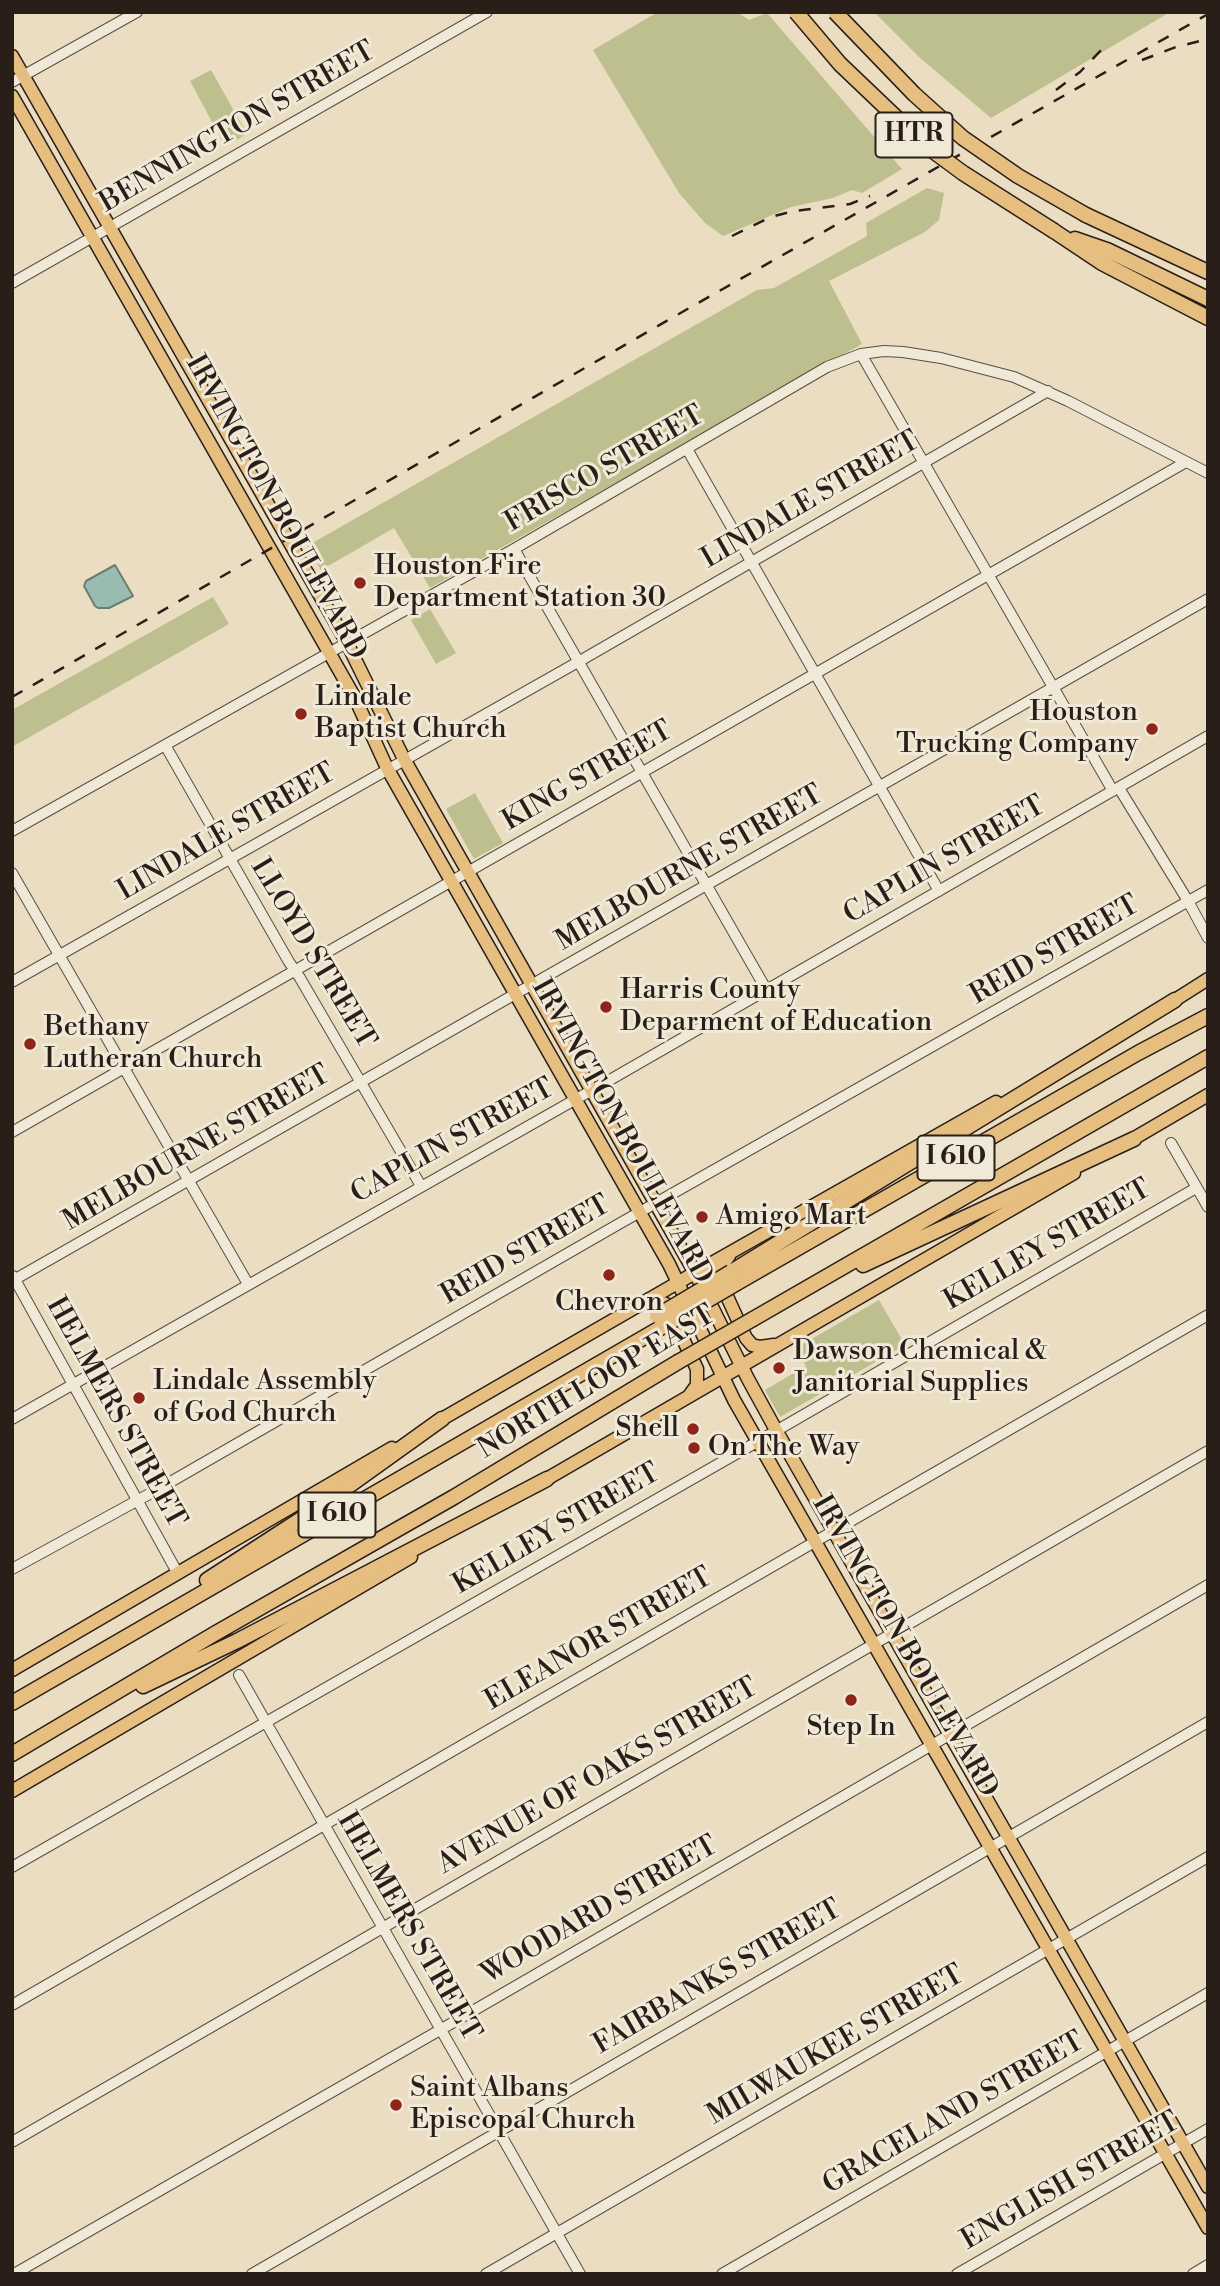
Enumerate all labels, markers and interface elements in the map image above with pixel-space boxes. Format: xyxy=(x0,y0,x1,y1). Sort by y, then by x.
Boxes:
street label: BENNINGTON STREET xyxy=(94,35,382,221)
road number: HTR xyxy=(876,112,953,158)
street label: IRVINGTON BOULEVARD xyxy=(177,350,373,666)
street label: FRISCO STREET xyxy=(500,399,710,541)
street label: LINDALE STREET xyxy=(696,425,926,577)
place label: Houston Fire Department Station 30 xyxy=(374,550,666,616)
marker: Houston Fire Department Station 30 xyxy=(352,575,368,591)
place label: Lindale Baptist Church xyxy=(315,681,507,747)
place label: Houston Trucking Company xyxy=(896,696,1138,762)
marker: Lindale Baptist Church xyxy=(293,706,309,722)
street label: KING STREET xyxy=(497,715,679,839)
marker: Houston Trucking Company xyxy=(1144,721,1160,737)
street label: LINDALE STREET xyxy=(112,757,342,909)
street label: MELBOURNE STREET xyxy=(551,779,829,959)
street label: CAPLIN STREET xyxy=(838,790,1052,932)
street label: LLOYD STREET xyxy=(242,853,382,1055)
street label: REID STREET xyxy=(964,889,1146,1013)
street label: IRVINGTON BOULEVARD xyxy=(523,974,719,1290)
place label: Harris County Deparment of Education xyxy=(620,974,932,1040)
marker: Harris County Deparment of Education xyxy=(598,999,614,1015)
place label: Bethany Lutheran Church xyxy=(44,1011,262,1077)
marker: Bethany Lutheran Church xyxy=(22,1036,38,1052)
street label: MELBOURNE STREET xyxy=(58,1059,336,1239)
street label: CAPLIN STREET xyxy=(346,1072,560,1212)
road number: I 610 xyxy=(918,1135,995,1180)
street label: KELLEY STREET xyxy=(939,1173,1157,1319)
street label: REID STREET xyxy=(435,1189,617,1313)
place label: Amigo Mart xyxy=(716,1200,867,1234)
marker: Amigo Mart xyxy=(694,1209,710,1225)
marker: Chevron xyxy=(601,1267,617,1283)
place label: Chevron xyxy=(555,1286,663,1320)
street label: HELMERS STREET xyxy=(38,1292,192,1534)
street label: NORTH LOOP EAST xyxy=(472,1299,722,1467)
place label: Dawson Chemical & Janitorial Supplies xyxy=(793,1335,1048,1401)
marker: Dawson Chemical & Janitorial Supplies xyxy=(771,1360,787,1376)
place label: Lindale Assembly of God Church xyxy=(153,1365,376,1431)
marker: Lindale Assembly of God Church xyxy=(131,1390,147,1406)
place label: Shell xyxy=(616,1412,679,1446)
marker: Shell xyxy=(685,1421,701,1437)
place label: On The Way xyxy=(708,1431,859,1465)
marker: On The Way xyxy=(686,1440,702,1456)
street label: KELLEY STREET xyxy=(448,1457,666,1603)
street label: IRVINGTON BOULEVARD xyxy=(804,1490,1004,1804)
road number: I 610 xyxy=(298,1492,376,1538)
street label: ELEANOR STREET xyxy=(479,1561,719,1719)
street label: AVENUE OF OAKS STREET xyxy=(432,1671,764,1883)
marker: Step In xyxy=(843,1692,859,1708)
place label: Step In xyxy=(806,1711,896,1745)
street label: HELMERS STREET xyxy=(329,1807,487,2047)
street label: WOODARD STREET xyxy=(476,1830,724,1992)
street label: FAIRBANKS STREET xyxy=(588,1893,848,2063)
street label: MILWAUKEE STREET xyxy=(702,1959,970,2133)
street label: GRACELAND STREET xyxy=(817,2025,1091,2203)
place label: Saint Albans Episcopal Church xyxy=(410,2072,636,2138)
marker: Saint Albans Episcopal Church xyxy=(388,2097,404,2113)
street label: ENGLISH STREET xyxy=(956,2106,1186,2258)

